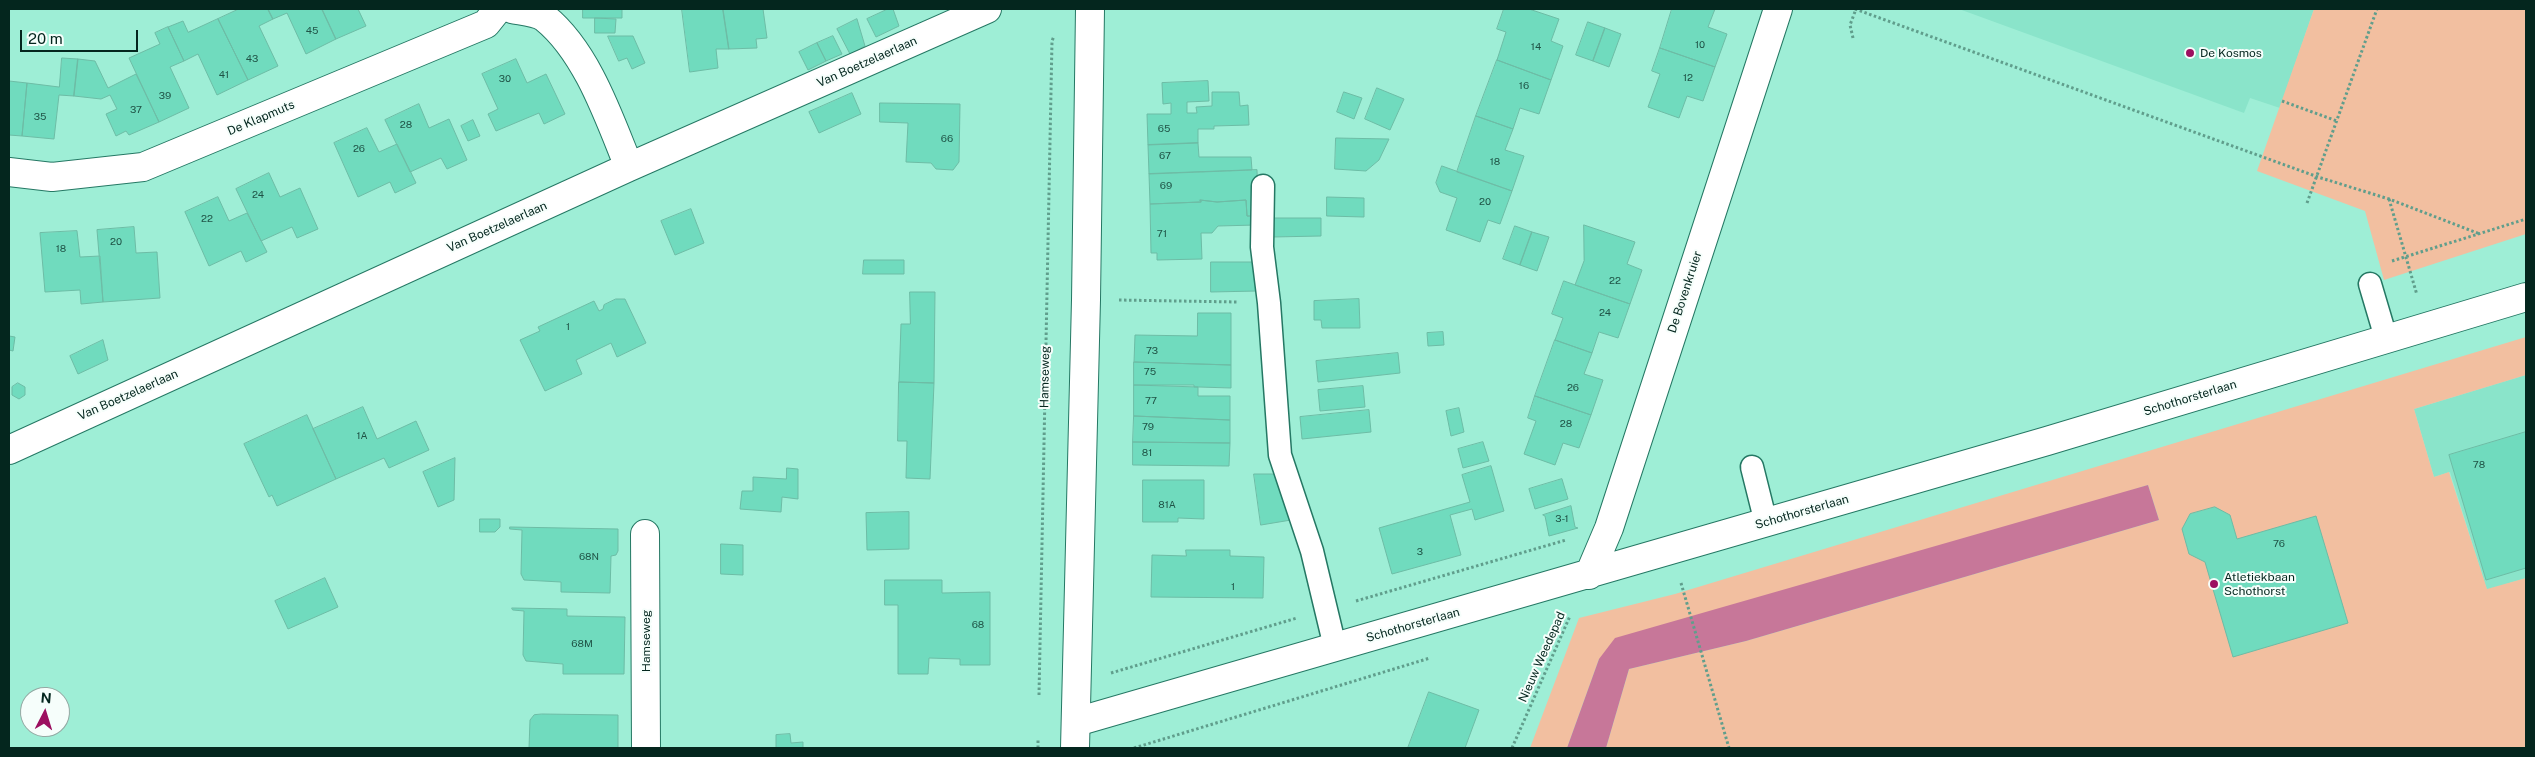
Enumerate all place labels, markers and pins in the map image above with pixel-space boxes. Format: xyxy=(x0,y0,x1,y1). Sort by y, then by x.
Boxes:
place label: De Kosmos xyxy=(2200,46,2262,60)
marker: De Kosmos xyxy=(2184,47,2196,59)
place label: Atletiekbaan Schothorst xyxy=(2224,570,2295,598)
marker: Atletiekbaan Schothorst xyxy=(2208,578,2220,590)

